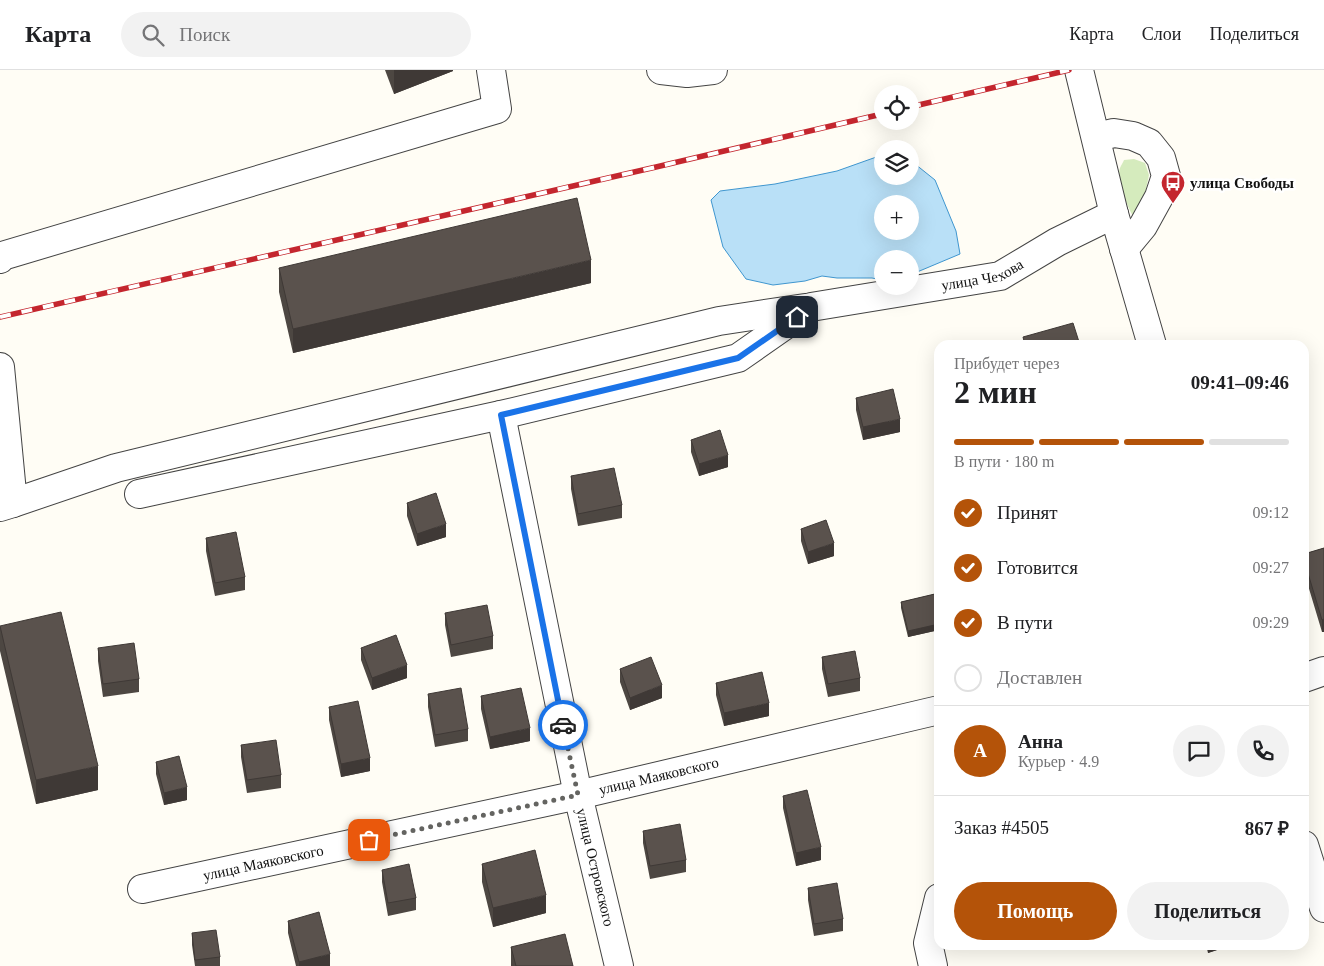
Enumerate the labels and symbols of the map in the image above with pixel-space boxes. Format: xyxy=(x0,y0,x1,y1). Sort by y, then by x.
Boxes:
bus stop icon: улица Свободы xyxy=(1160,170,1186,204)
place label: улица Свободы xyxy=(1190,175,1294,191)
street label: улица Чехова xyxy=(940,256,1026,294)
pin xyxy=(776,296,818,338)
courier xyxy=(538,700,588,750)
street label: улица Маяковского xyxy=(597,754,720,798)
street label: улица Островского xyxy=(573,806,617,928)
pin xyxy=(348,819,390,861)
street label: улица Маяковского xyxy=(202,842,325,884)

